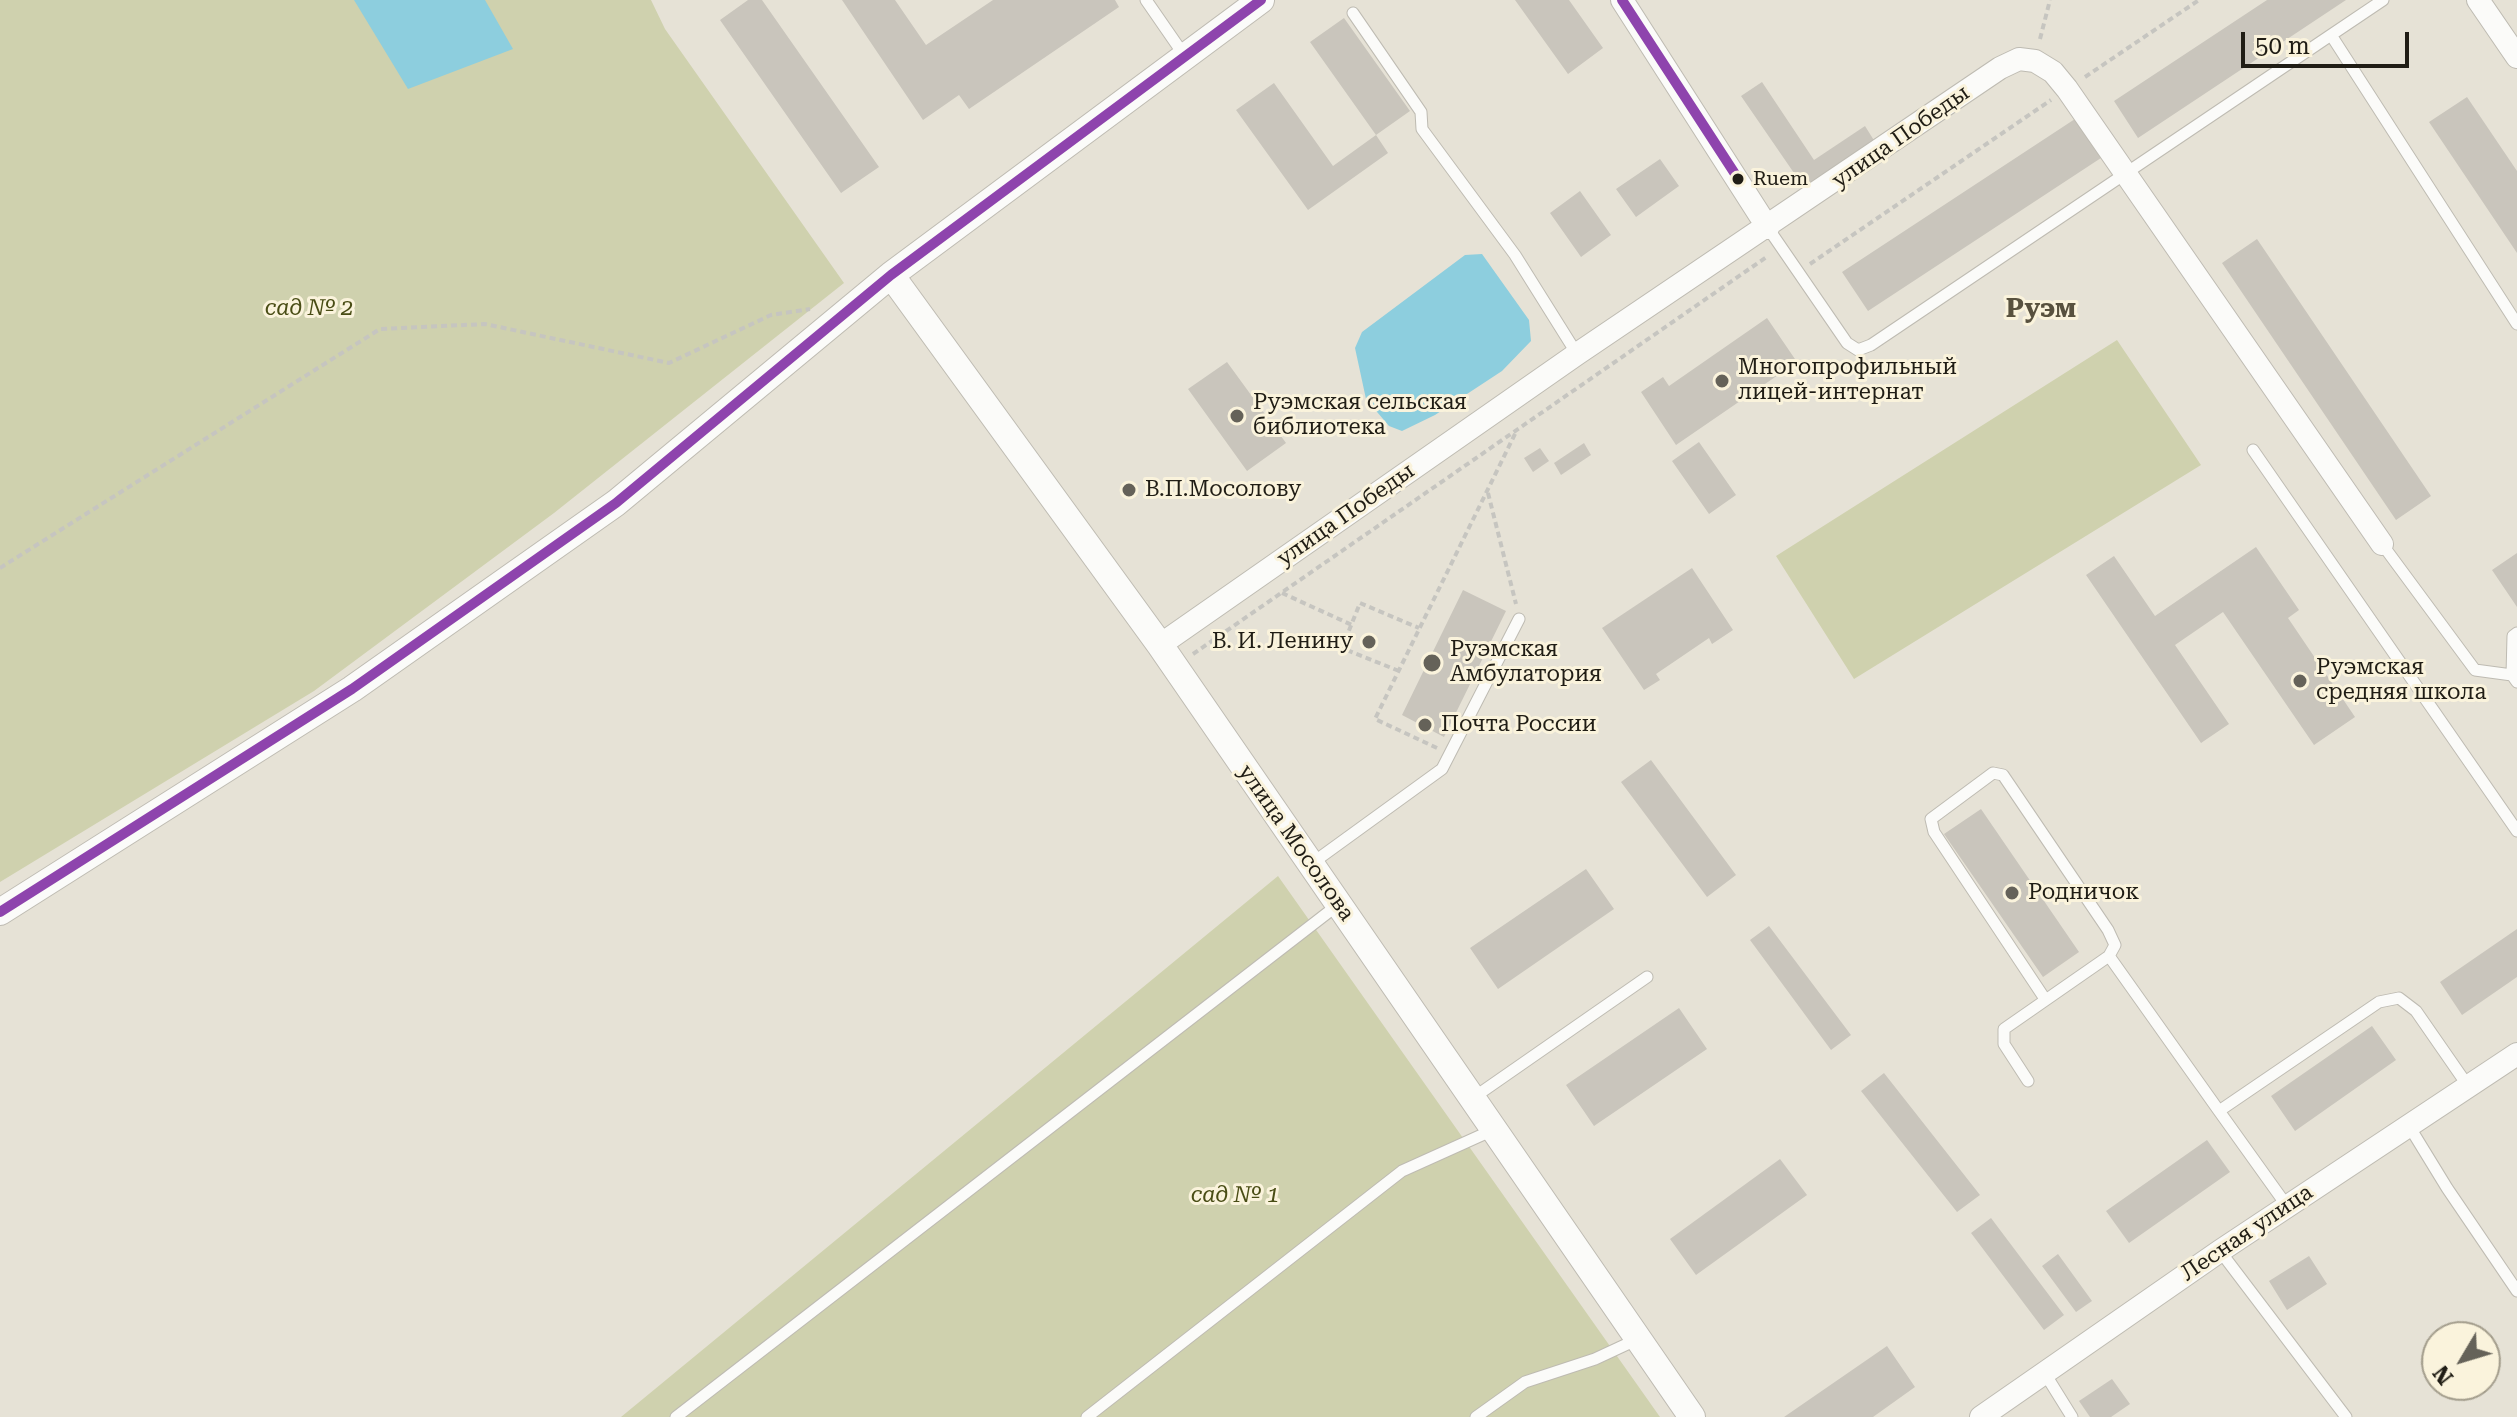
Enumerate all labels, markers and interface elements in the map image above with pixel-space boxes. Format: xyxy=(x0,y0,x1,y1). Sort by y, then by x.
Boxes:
scale bar xyxy=(2245,16,2413,66)
text: 50 m xyxy=(2255,32,2310,60)
street label: улица Победы xyxy=(1827,80,1975,194)
place label: Ruem xyxy=(1753,167,1808,191)
marker: Ruem xyxy=(1730,171,1746,187)
district label: Руэм xyxy=(2006,293,2076,325)
park label: сад № 2 xyxy=(265,296,353,322)
place label: Многопрофильный лицей-интернат xyxy=(1738,355,1957,406)
marker: Многопрофильный лицей-интернат xyxy=(1713,372,1731,390)
place label: Руэмская сельская библиотека xyxy=(1253,390,1467,442)
marker: Руэмская сельская библиотека xyxy=(1228,407,1246,425)
street label: улица Победы xyxy=(1272,458,1420,572)
place label: В.П.Мосолову xyxy=(1145,477,1301,503)
marker: В.П.Мосолову xyxy=(1120,481,1138,499)
place label: В. И. Ленину xyxy=(1212,629,1353,655)
marker: В. И. Ленину xyxy=(1360,633,1378,651)
place label: Руэмская Амбулатория xyxy=(1450,637,1602,688)
marker: Руэмская Амбулатория xyxy=(1421,652,1443,674)
place label: Руэмская средняя школа xyxy=(2316,655,2486,706)
marker: Руэмская средняя школа xyxy=(2291,672,2309,690)
place label: Почта России xyxy=(1441,712,1596,738)
marker: Почта России xyxy=(1416,716,1434,734)
street label: улица Мосолова xyxy=(1232,760,1360,926)
place label: Родничок xyxy=(2028,880,2139,906)
marker: Родничок xyxy=(2003,884,2021,902)
street label: Лесная улица xyxy=(2176,1179,2318,1287)
park label: сад № 1 xyxy=(1191,1183,1279,1209)
north arrow xyxy=(2421,1321,2501,1401)
text: N xyxy=(2428,1360,2458,1389)

